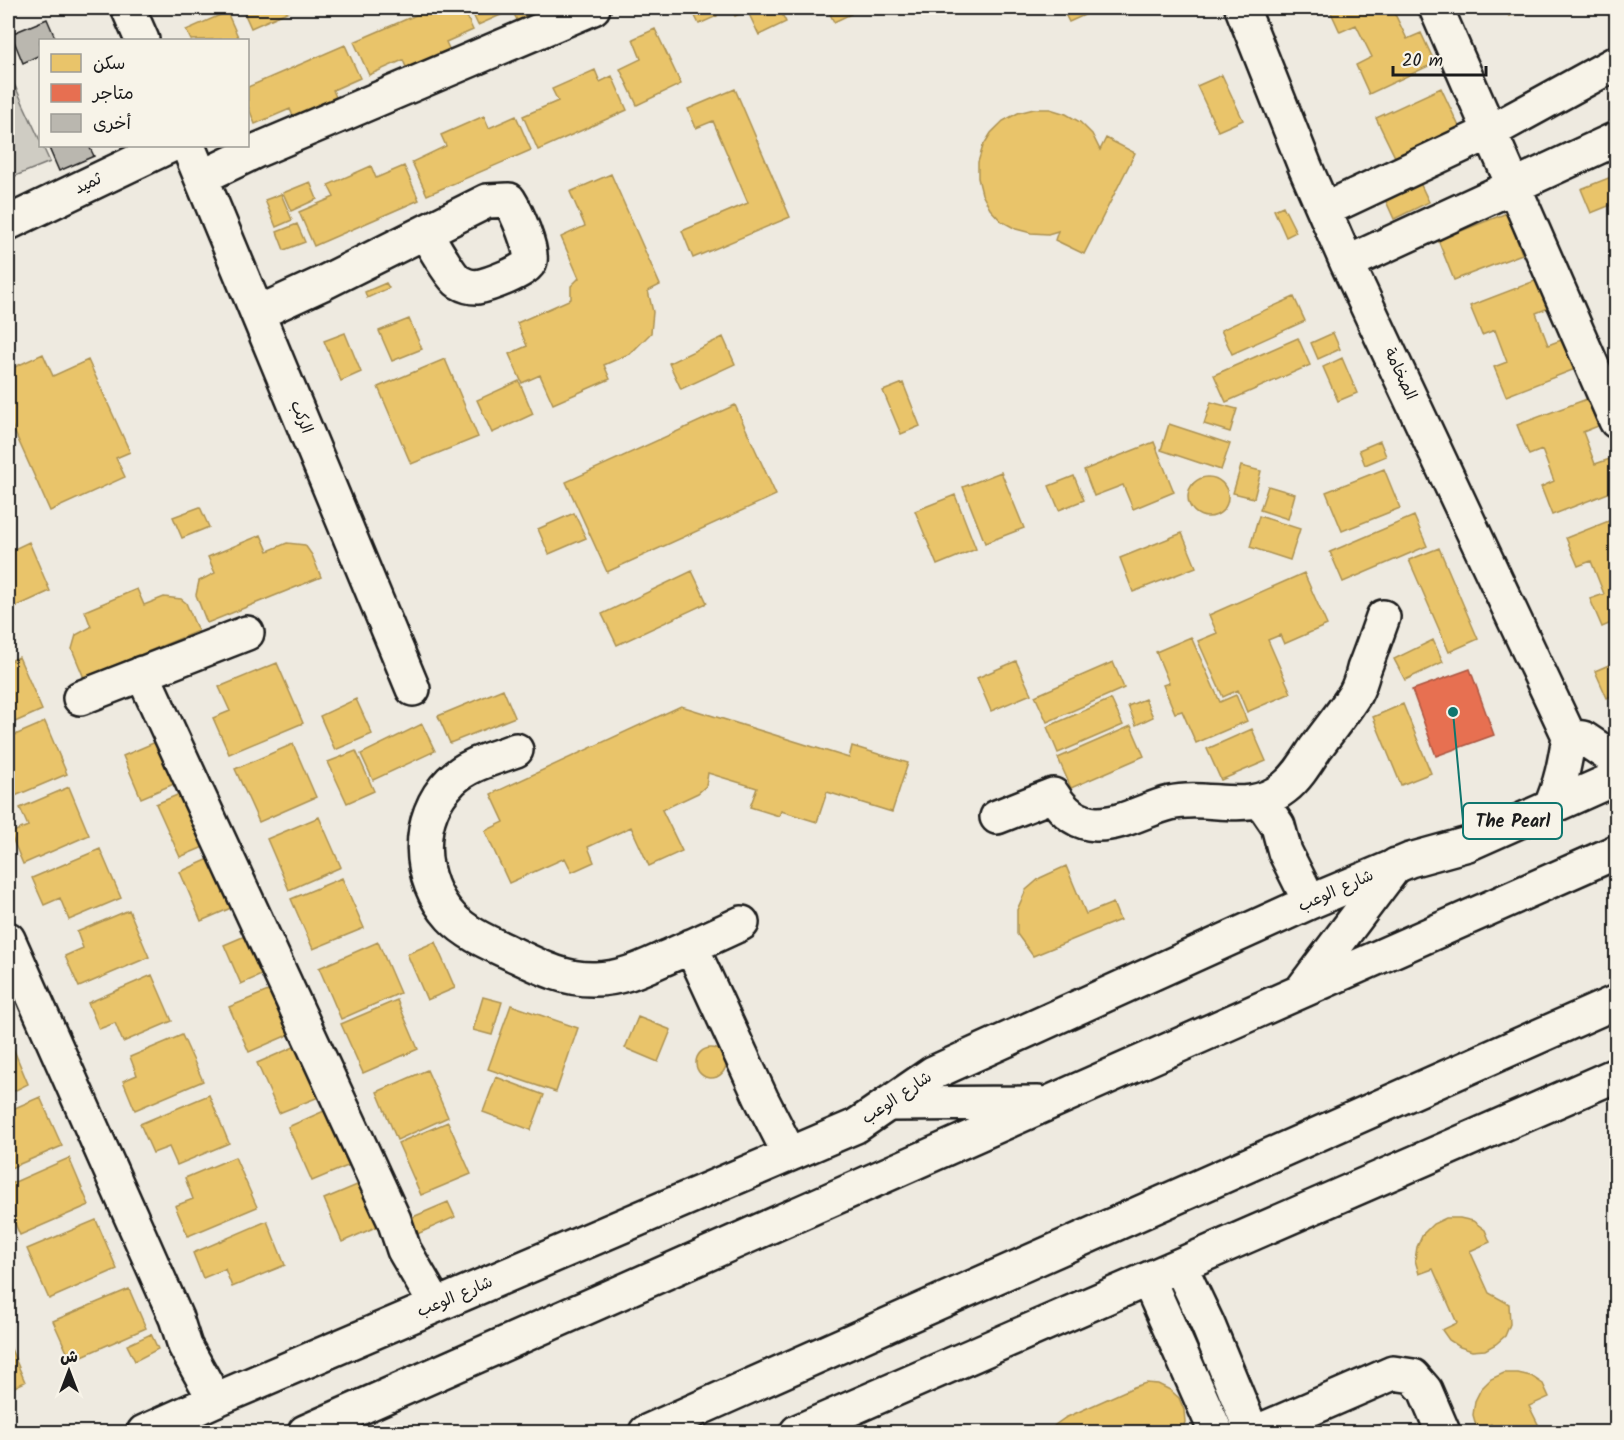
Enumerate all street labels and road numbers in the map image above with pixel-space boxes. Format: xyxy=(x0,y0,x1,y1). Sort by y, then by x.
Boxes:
street label: ثميد xyxy=(70,166,107,201)
street label: الصخامة xyxy=(1377,344,1423,404)
street label: الركب xyxy=(283,397,319,437)
street label: شارع الوعب xyxy=(1294,863,1378,919)
street label: شارع الوعب xyxy=(857,1065,937,1131)
street label: شارع الوعب xyxy=(413,1270,497,1324)

